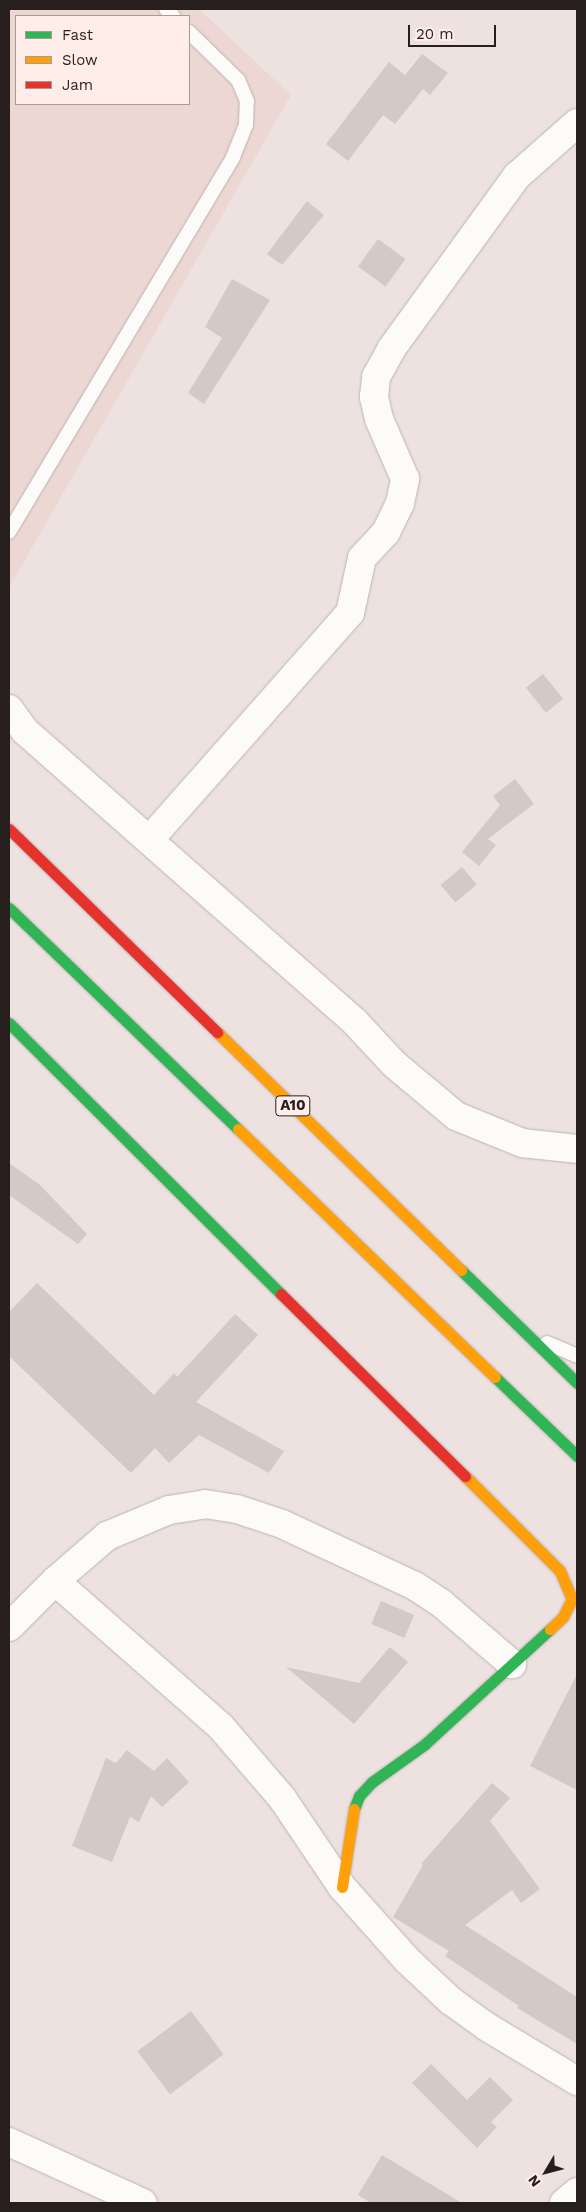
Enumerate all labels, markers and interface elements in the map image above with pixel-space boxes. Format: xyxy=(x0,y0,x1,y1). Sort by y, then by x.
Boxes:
legend xyxy=(15,15,190,105)
scale bar xyxy=(411,15,498,47)
text: 20 m xyxy=(416,25,454,43)
text: Fast xyxy=(62,26,93,44)
text: Slow xyxy=(62,51,98,69)
text: Jam xyxy=(62,76,93,94)
road number: A10 xyxy=(274,1094,312,1118)
north arrow xyxy=(521,2147,571,2197)
text: N xyxy=(525,2172,544,2190)

